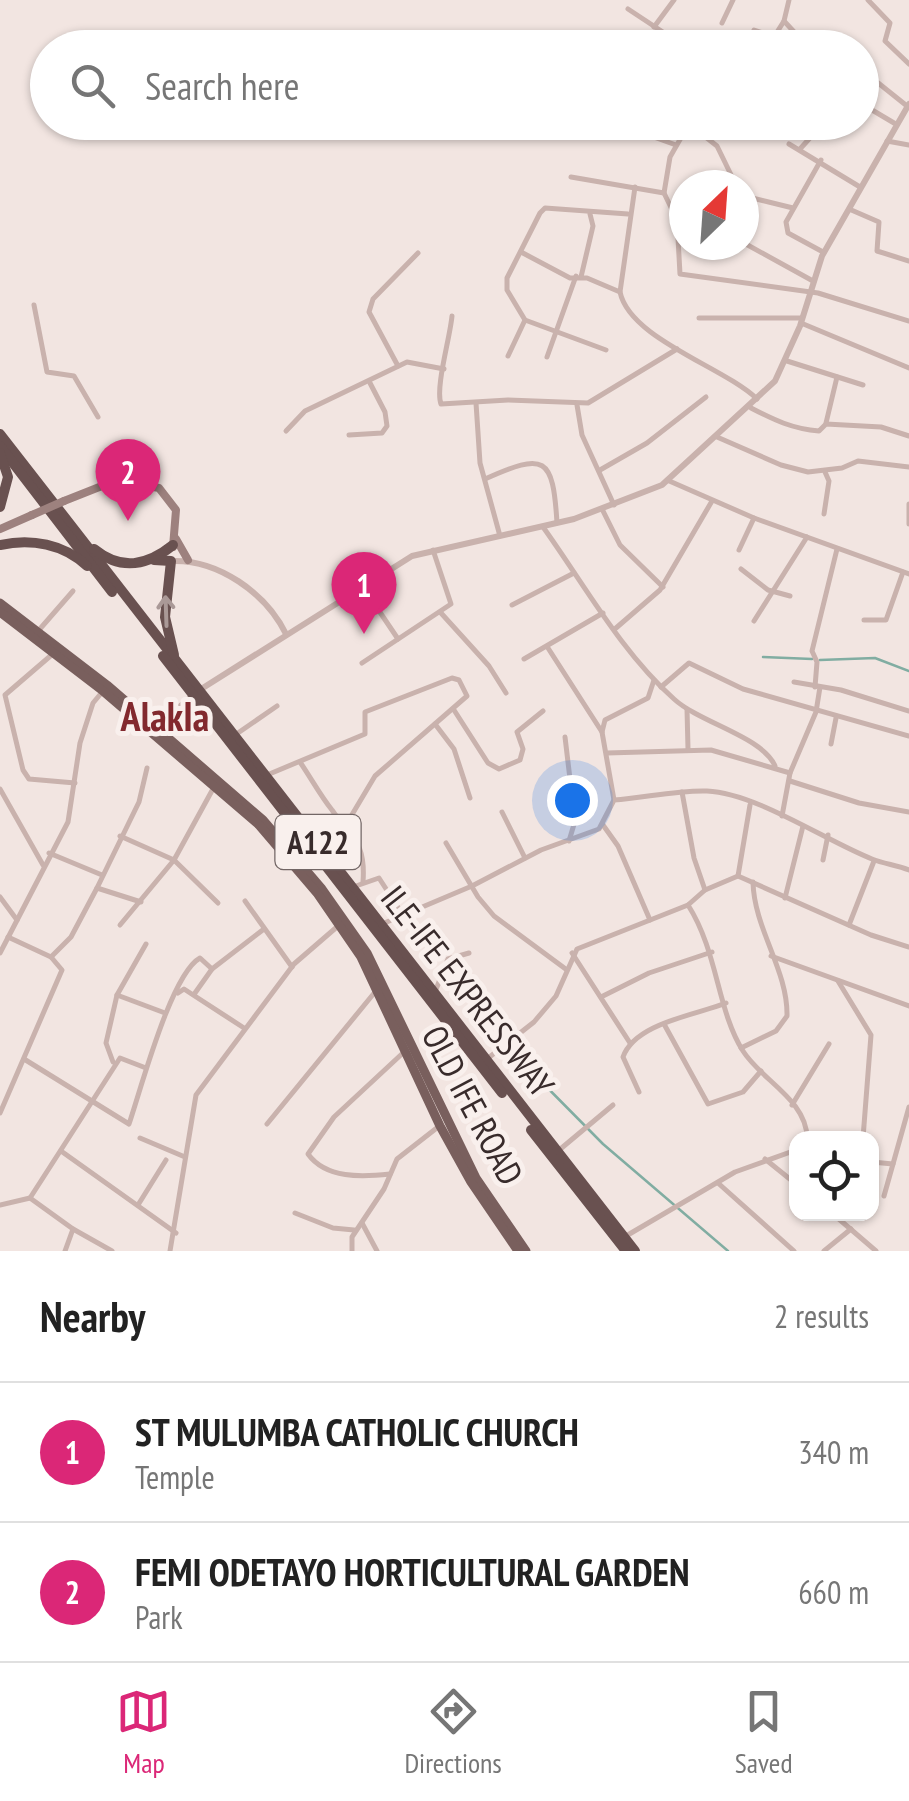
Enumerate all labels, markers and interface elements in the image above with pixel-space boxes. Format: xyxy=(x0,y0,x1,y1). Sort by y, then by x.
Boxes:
search box xyxy=(30,30,879,140)
icon: search xyxy=(65,58,120,113)
text: Search here xyxy=(145,61,299,110)
north arrow xyxy=(669,170,759,260)
pin: 2 xyxy=(96,438,160,521)
pin: 1 xyxy=(332,552,396,634)
one-way arrow xyxy=(156,596,175,628)
district label: AlakIa xyxy=(120,690,209,742)
your location xyxy=(547,775,598,826)
road number: A122 xyxy=(276,815,360,869)
street label: ILE-IFE EXPRESSWAY xyxy=(371,876,565,1106)
street label: OLD IFE ROAD xyxy=(412,1017,534,1193)
map controls xyxy=(789,1131,879,1221)
button: locate xyxy=(789,1131,879,1221)
text: Nearby xyxy=(40,1289,145,1344)
text: 2 results xyxy=(774,1295,869,1337)
text: ST MULUMBA CATHOLIC CHURCH xyxy=(135,1407,579,1456)
text: 1 xyxy=(65,1431,80,1473)
text: 340 m xyxy=(798,1431,869,1473)
text: Temple xyxy=(135,1456,215,1498)
text: FEMI ODETAYO HORTICULTURAL GARDEN xyxy=(135,1547,689,1596)
text: 2 xyxy=(65,1571,80,1613)
text: 660 m xyxy=(798,1571,869,1613)
text: Park xyxy=(135,1596,183,1638)
tab: Map xyxy=(116,1684,171,1781)
tab: Directions xyxy=(404,1684,502,1781)
tab: Saved xyxy=(735,1684,793,1781)

